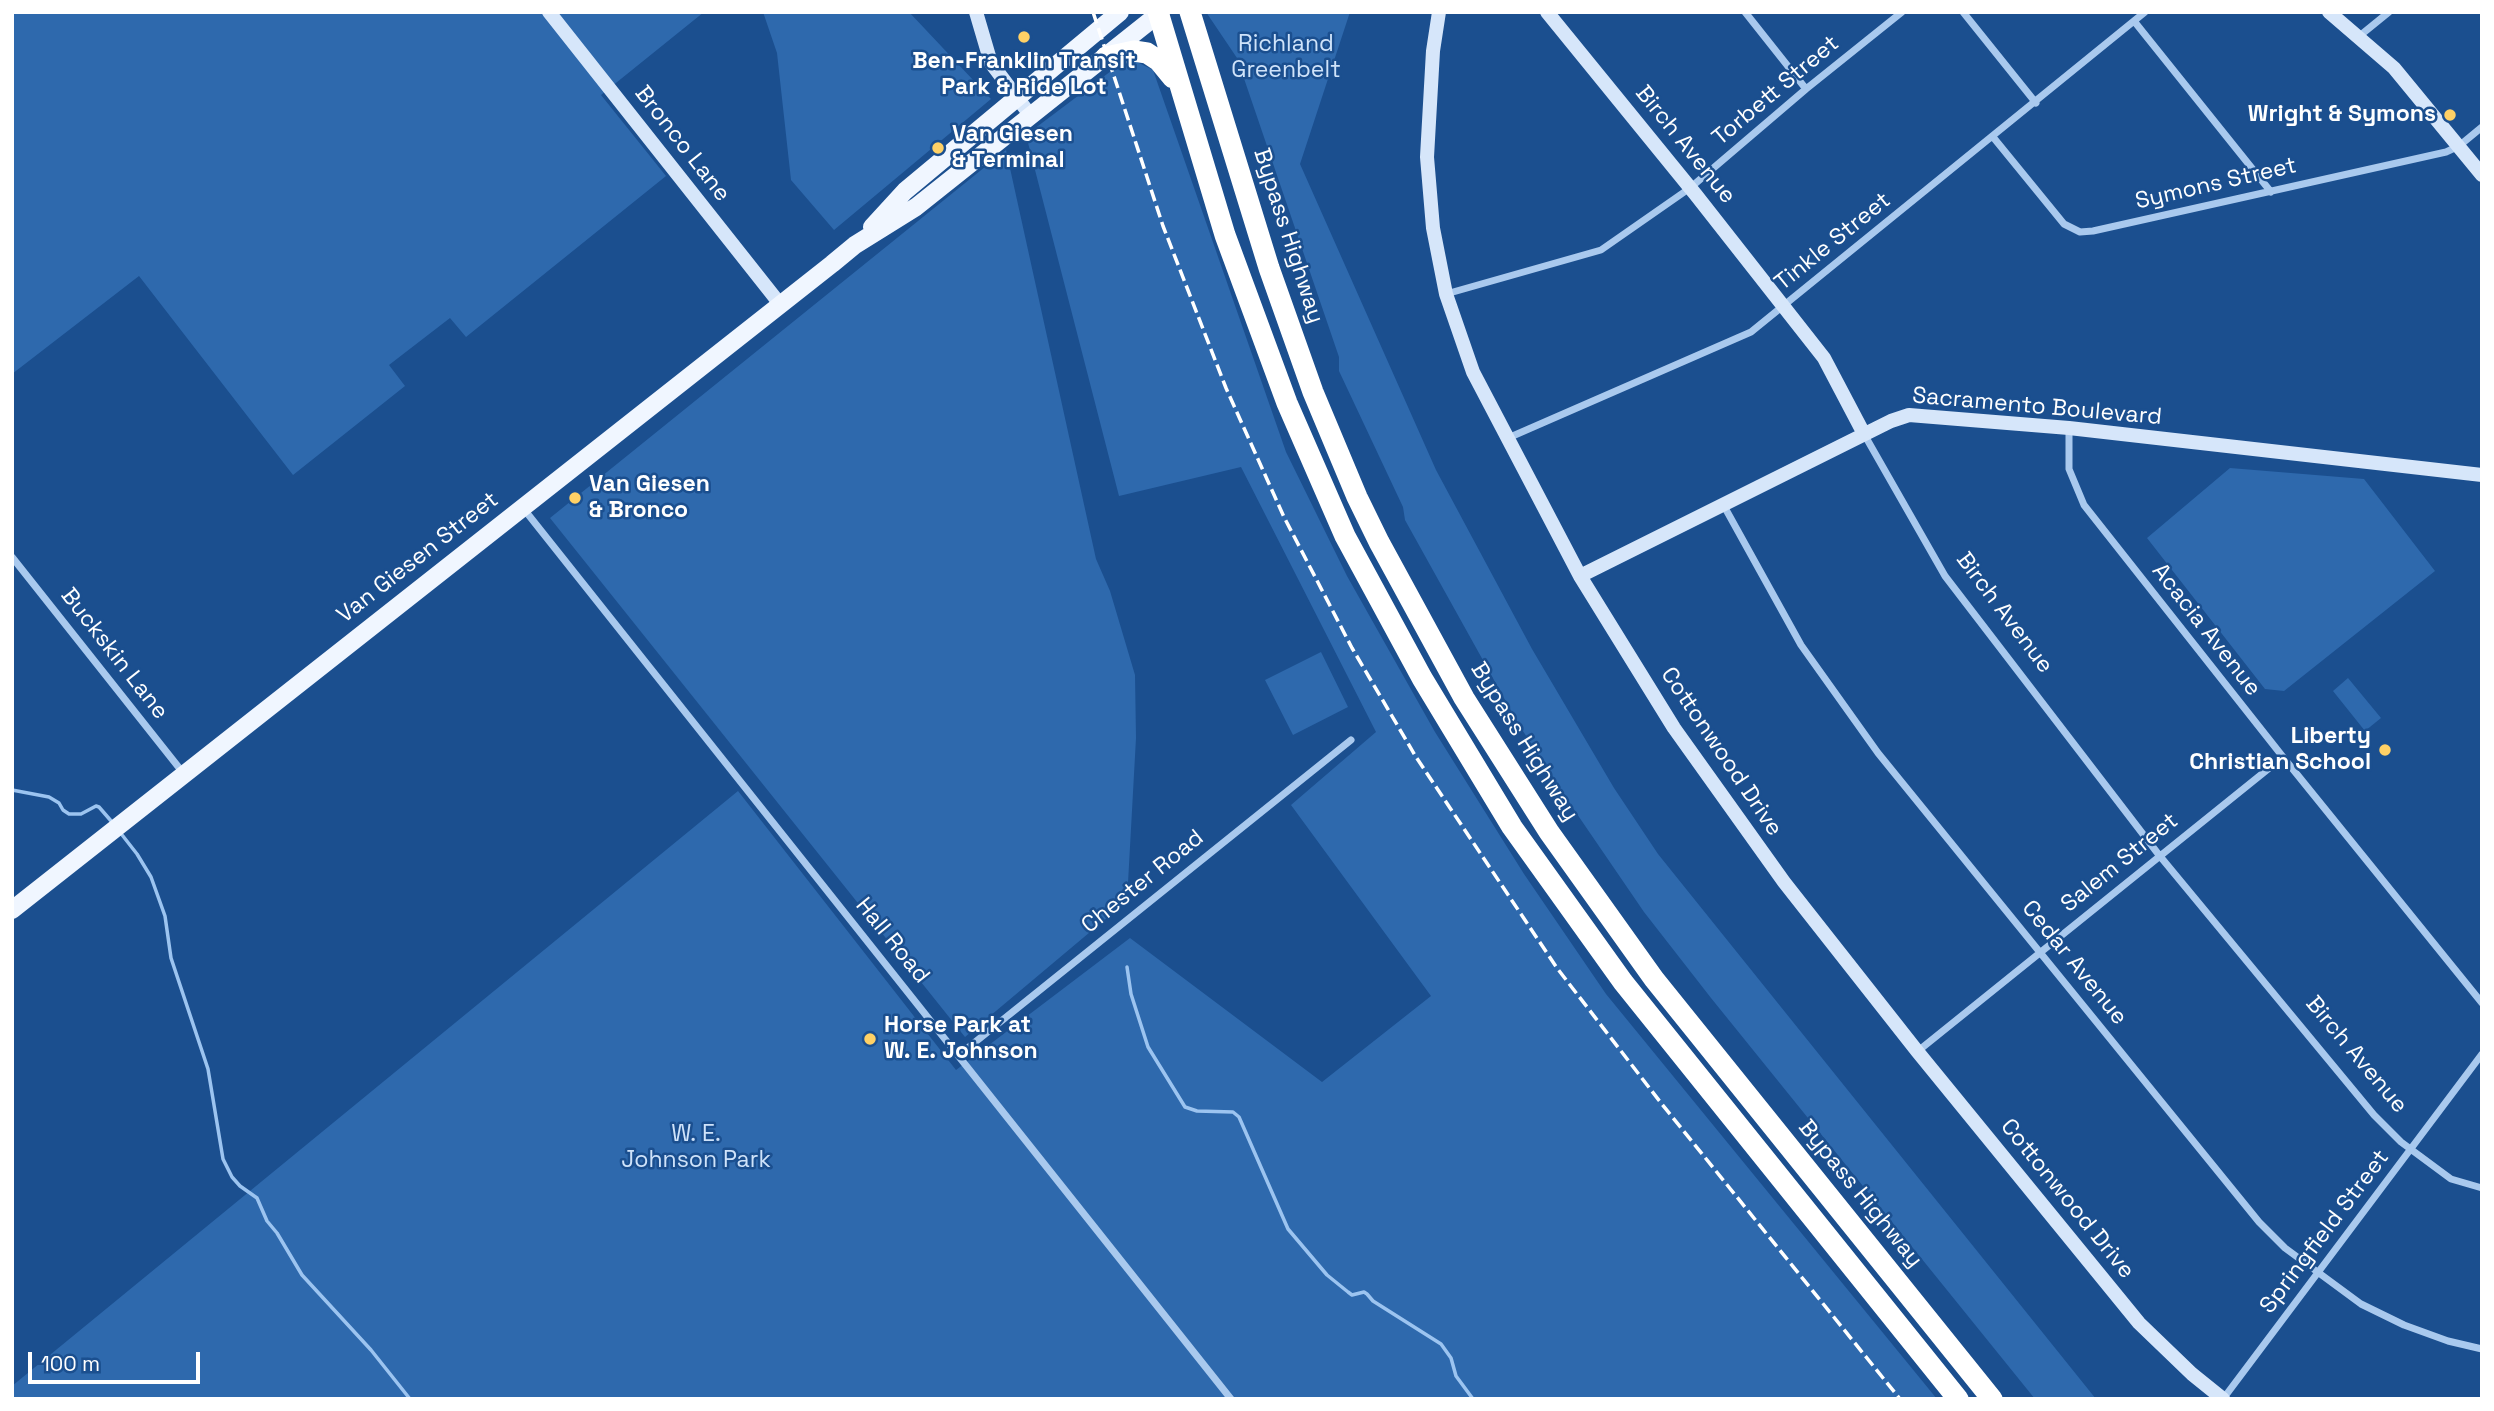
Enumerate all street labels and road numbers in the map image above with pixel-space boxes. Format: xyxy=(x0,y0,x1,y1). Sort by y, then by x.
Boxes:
street label: Torbett Street xyxy=(1707,30,1845,152)
street label: Birch Avenue xyxy=(1629,80,1741,210)
street label: Bronco Lane xyxy=(628,81,736,207)
street label: Bypass Highway xyxy=(1247,145,1329,327)
street label: Symons Street xyxy=(2133,152,2299,216)
street label: Tinkle Street xyxy=(1770,187,1896,297)
street label: Sacramento Boulevard xyxy=(1911,382,2163,432)
street label: Van Giesen Street xyxy=(332,486,504,630)
street label: Birch Avenue xyxy=(1950,547,2058,679)
street label: Acacia Avenue xyxy=(2146,558,2266,702)
street label: Buckskin Lane xyxy=(54,583,174,725)
street label: Bypass Highway xyxy=(1464,657,1584,827)
street label: Cottonwood Drive xyxy=(1654,662,1788,842)
street label: Salem Street xyxy=(2056,807,2184,919)
street label: Chester Road xyxy=(1076,824,1210,940)
street label: Hall Road xyxy=(849,893,935,989)
street label: Cedar Avenue xyxy=(2015,895,2133,1031)
street label: Birch Avenue xyxy=(2299,991,2413,1119)
street label: Cottonwood Drive xyxy=(1994,1114,2140,1284)
street label: Bypass Highway xyxy=(1792,1115,1928,1273)
street label: Springfield Street xyxy=(2255,1145,2395,1319)

